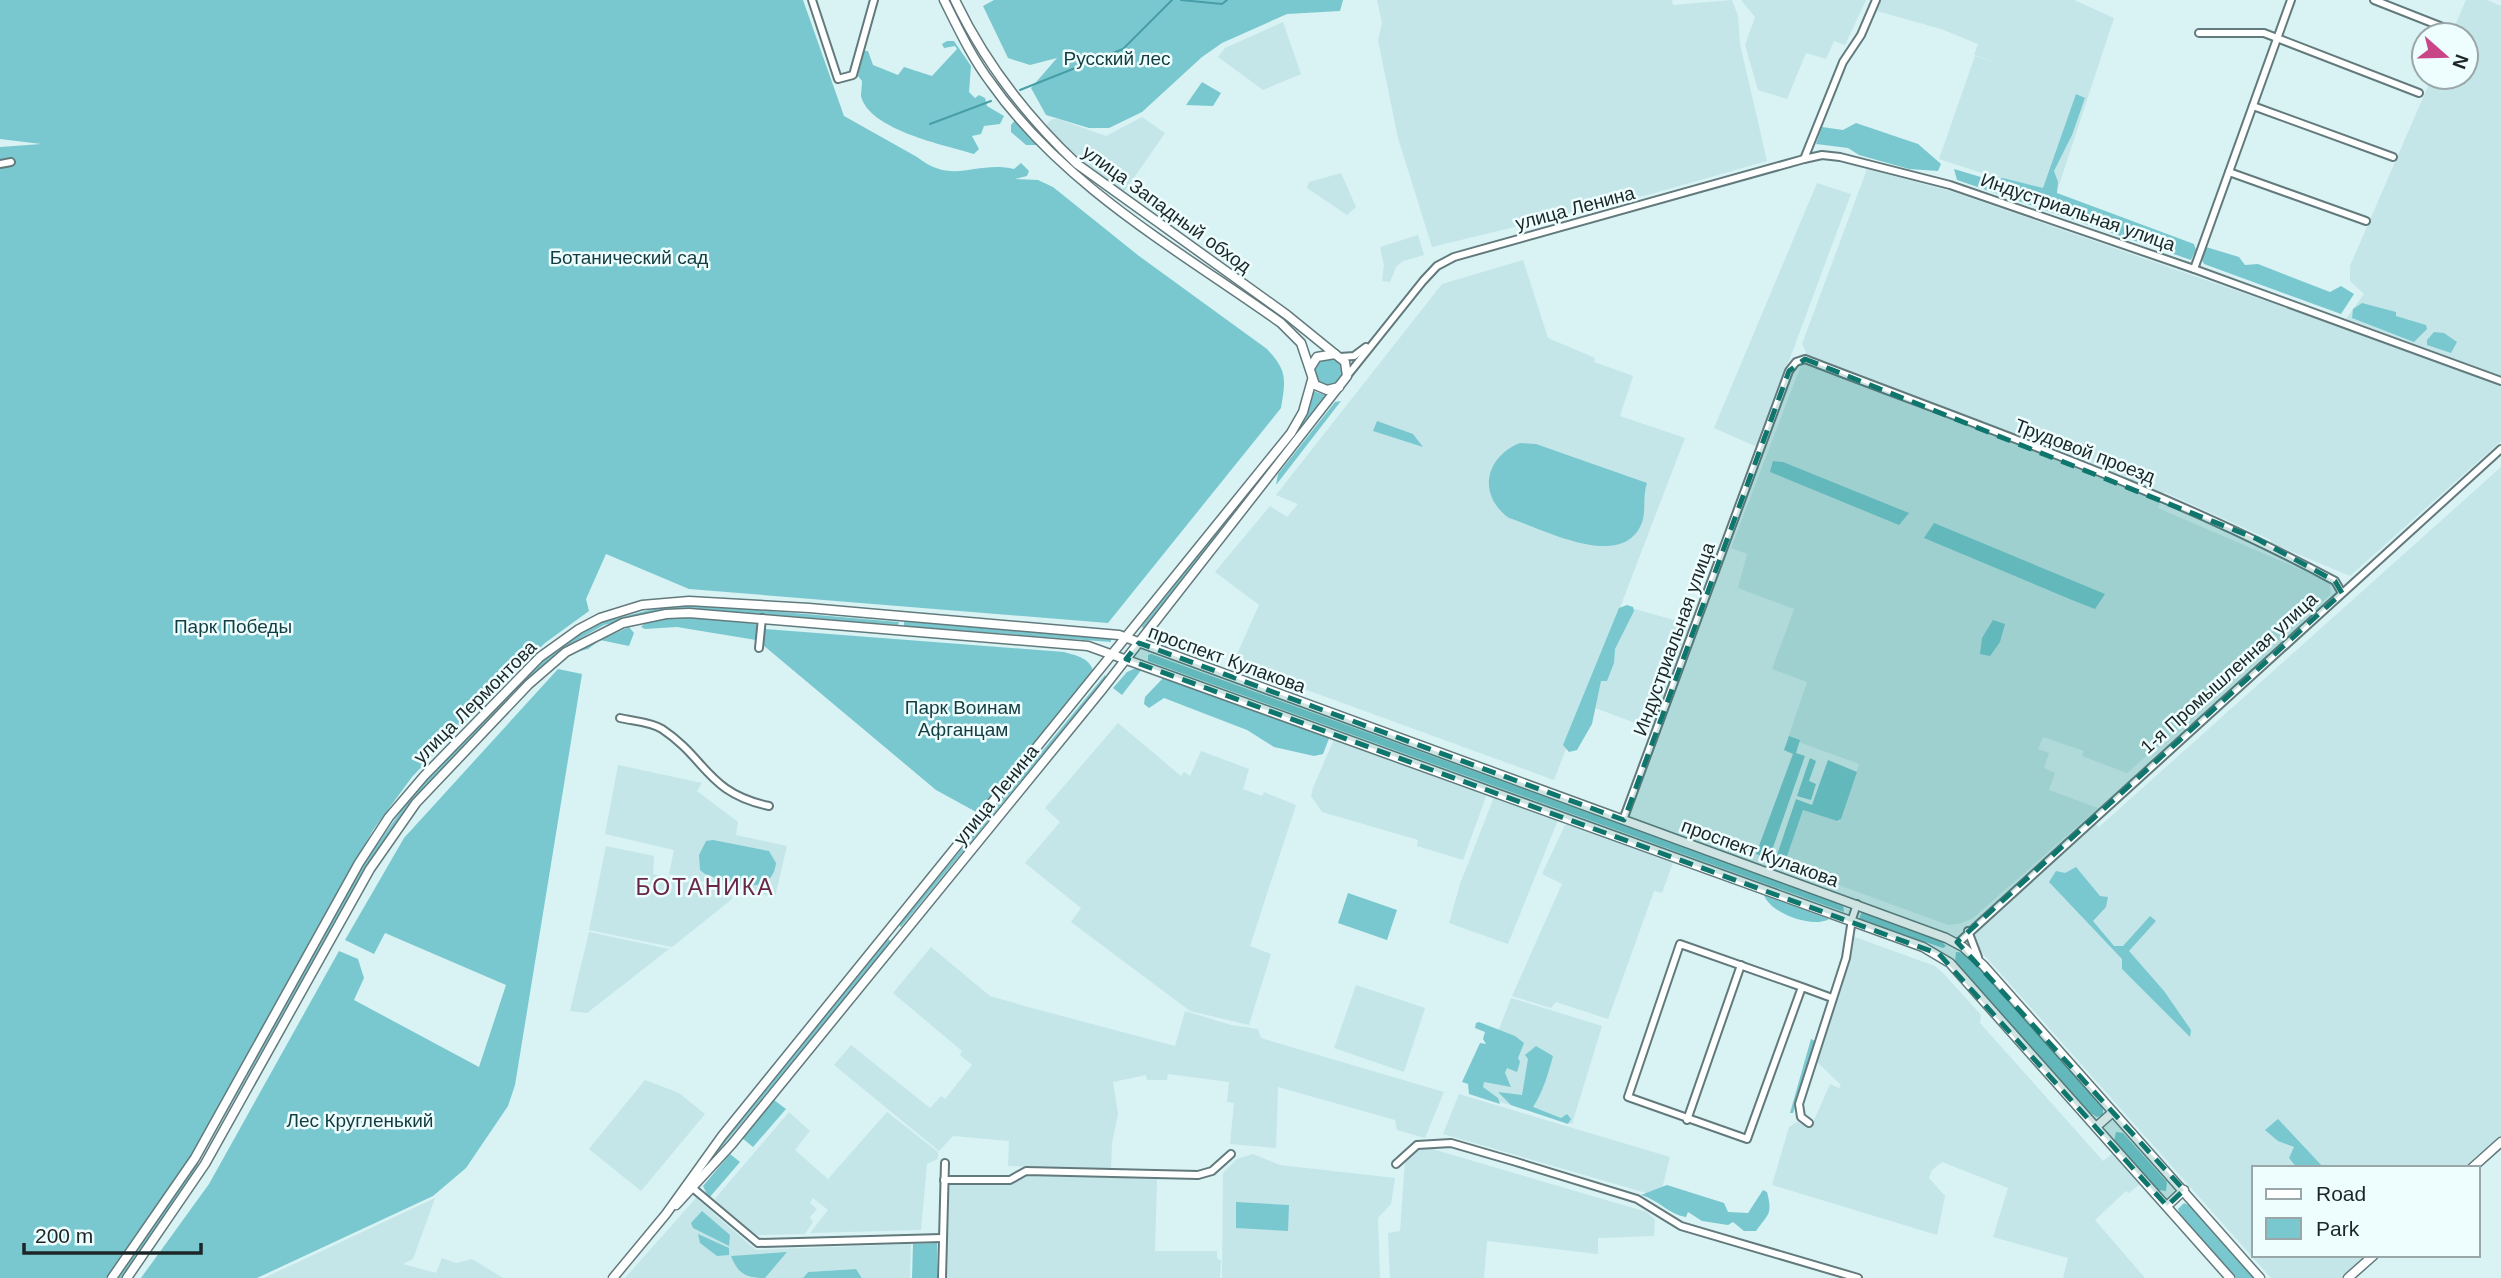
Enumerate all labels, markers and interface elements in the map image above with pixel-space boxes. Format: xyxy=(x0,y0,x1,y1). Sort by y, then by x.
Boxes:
north arrow xyxy=(2410,21,2480,91)
park label: Русский лес xyxy=(1064,48,1170,69)
text: N xyxy=(2448,52,2473,72)
street label: улица Западный обход xyxy=(1079,141,1255,277)
street label: Индустриальная улица xyxy=(1978,169,2178,255)
street label: улица Ленина xyxy=(1513,182,1637,234)
park label: Ботанический сад xyxy=(550,247,708,268)
street label: Трудовой проезд xyxy=(2012,415,2158,487)
street label: Индустриальная улица xyxy=(1629,539,1719,739)
street label: 1-я Промышленная улица xyxy=(2136,588,2322,758)
park label: Парк Победы xyxy=(174,616,292,637)
street label: проспект Кулакова xyxy=(1146,621,1309,697)
street label: улица Лермонтова xyxy=(409,636,541,768)
park label: Парк Воинам Афганцам xyxy=(905,697,1021,740)
street label: улица Ленина xyxy=(949,740,1043,849)
street label: проспект Кулакова xyxy=(1679,815,1842,891)
district label: БОТАНИКА xyxy=(635,874,775,900)
park label: Лес Кругленький xyxy=(287,1110,433,1131)
legend xyxy=(2252,1166,2480,1257)
text: Road xyxy=(2316,1182,2366,1205)
scale bar xyxy=(24,1212,201,1256)
text: Park xyxy=(2316,1217,2360,1240)
text: 200 m xyxy=(35,1224,93,1247)

